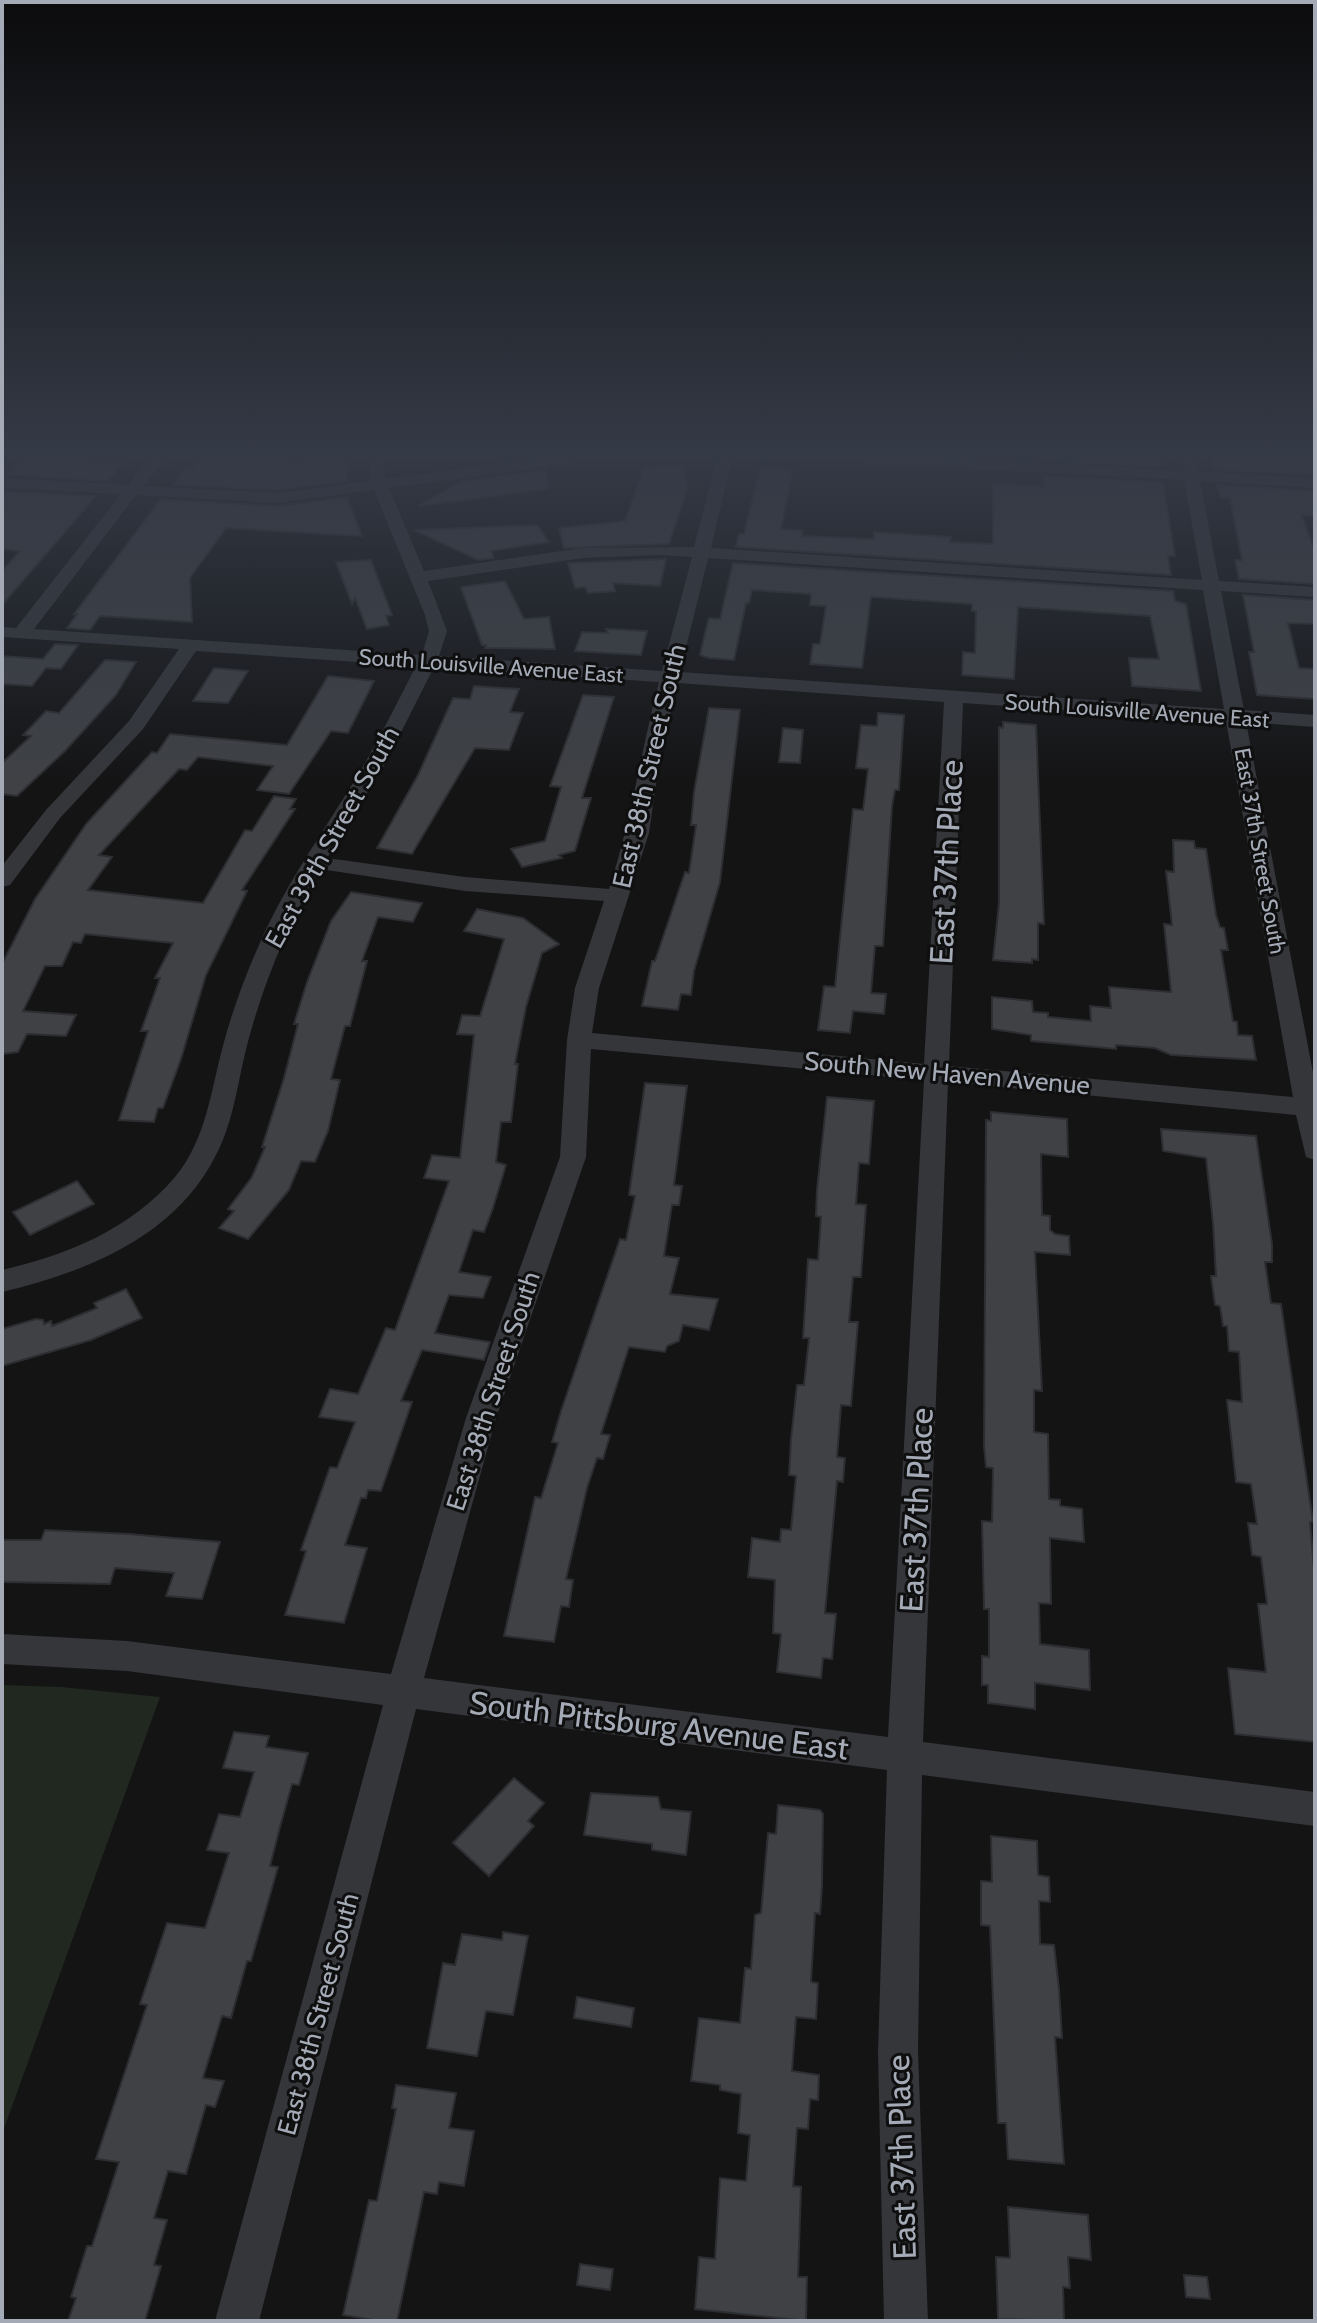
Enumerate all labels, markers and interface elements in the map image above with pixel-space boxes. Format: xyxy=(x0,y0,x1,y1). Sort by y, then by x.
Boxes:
street label: East 38th Street South xyxy=(605,641,693,891)
street label: South Louisville Avenue East xyxy=(358,643,625,689)
street label: South Louisville Avenue East xyxy=(1004,688,1271,734)
street label: East 39th Street South xyxy=(258,721,406,953)
street label: East 37th Street South xyxy=(1229,746,1291,956)
street label: East 37th Place xyxy=(921,759,971,965)
street label: South New Haven Avenue xyxy=(803,1045,1091,1101)
street label: East 38th Street South xyxy=(439,1267,547,1515)
street label: East 37th Place xyxy=(891,1407,941,1613)
street label: South Pittsburg Avenue East xyxy=(467,1682,851,1768)
street label: East 38th Street South xyxy=(270,1889,366,2139)
street label: East 37th Place xyxy=(878,2054,924,2260)

